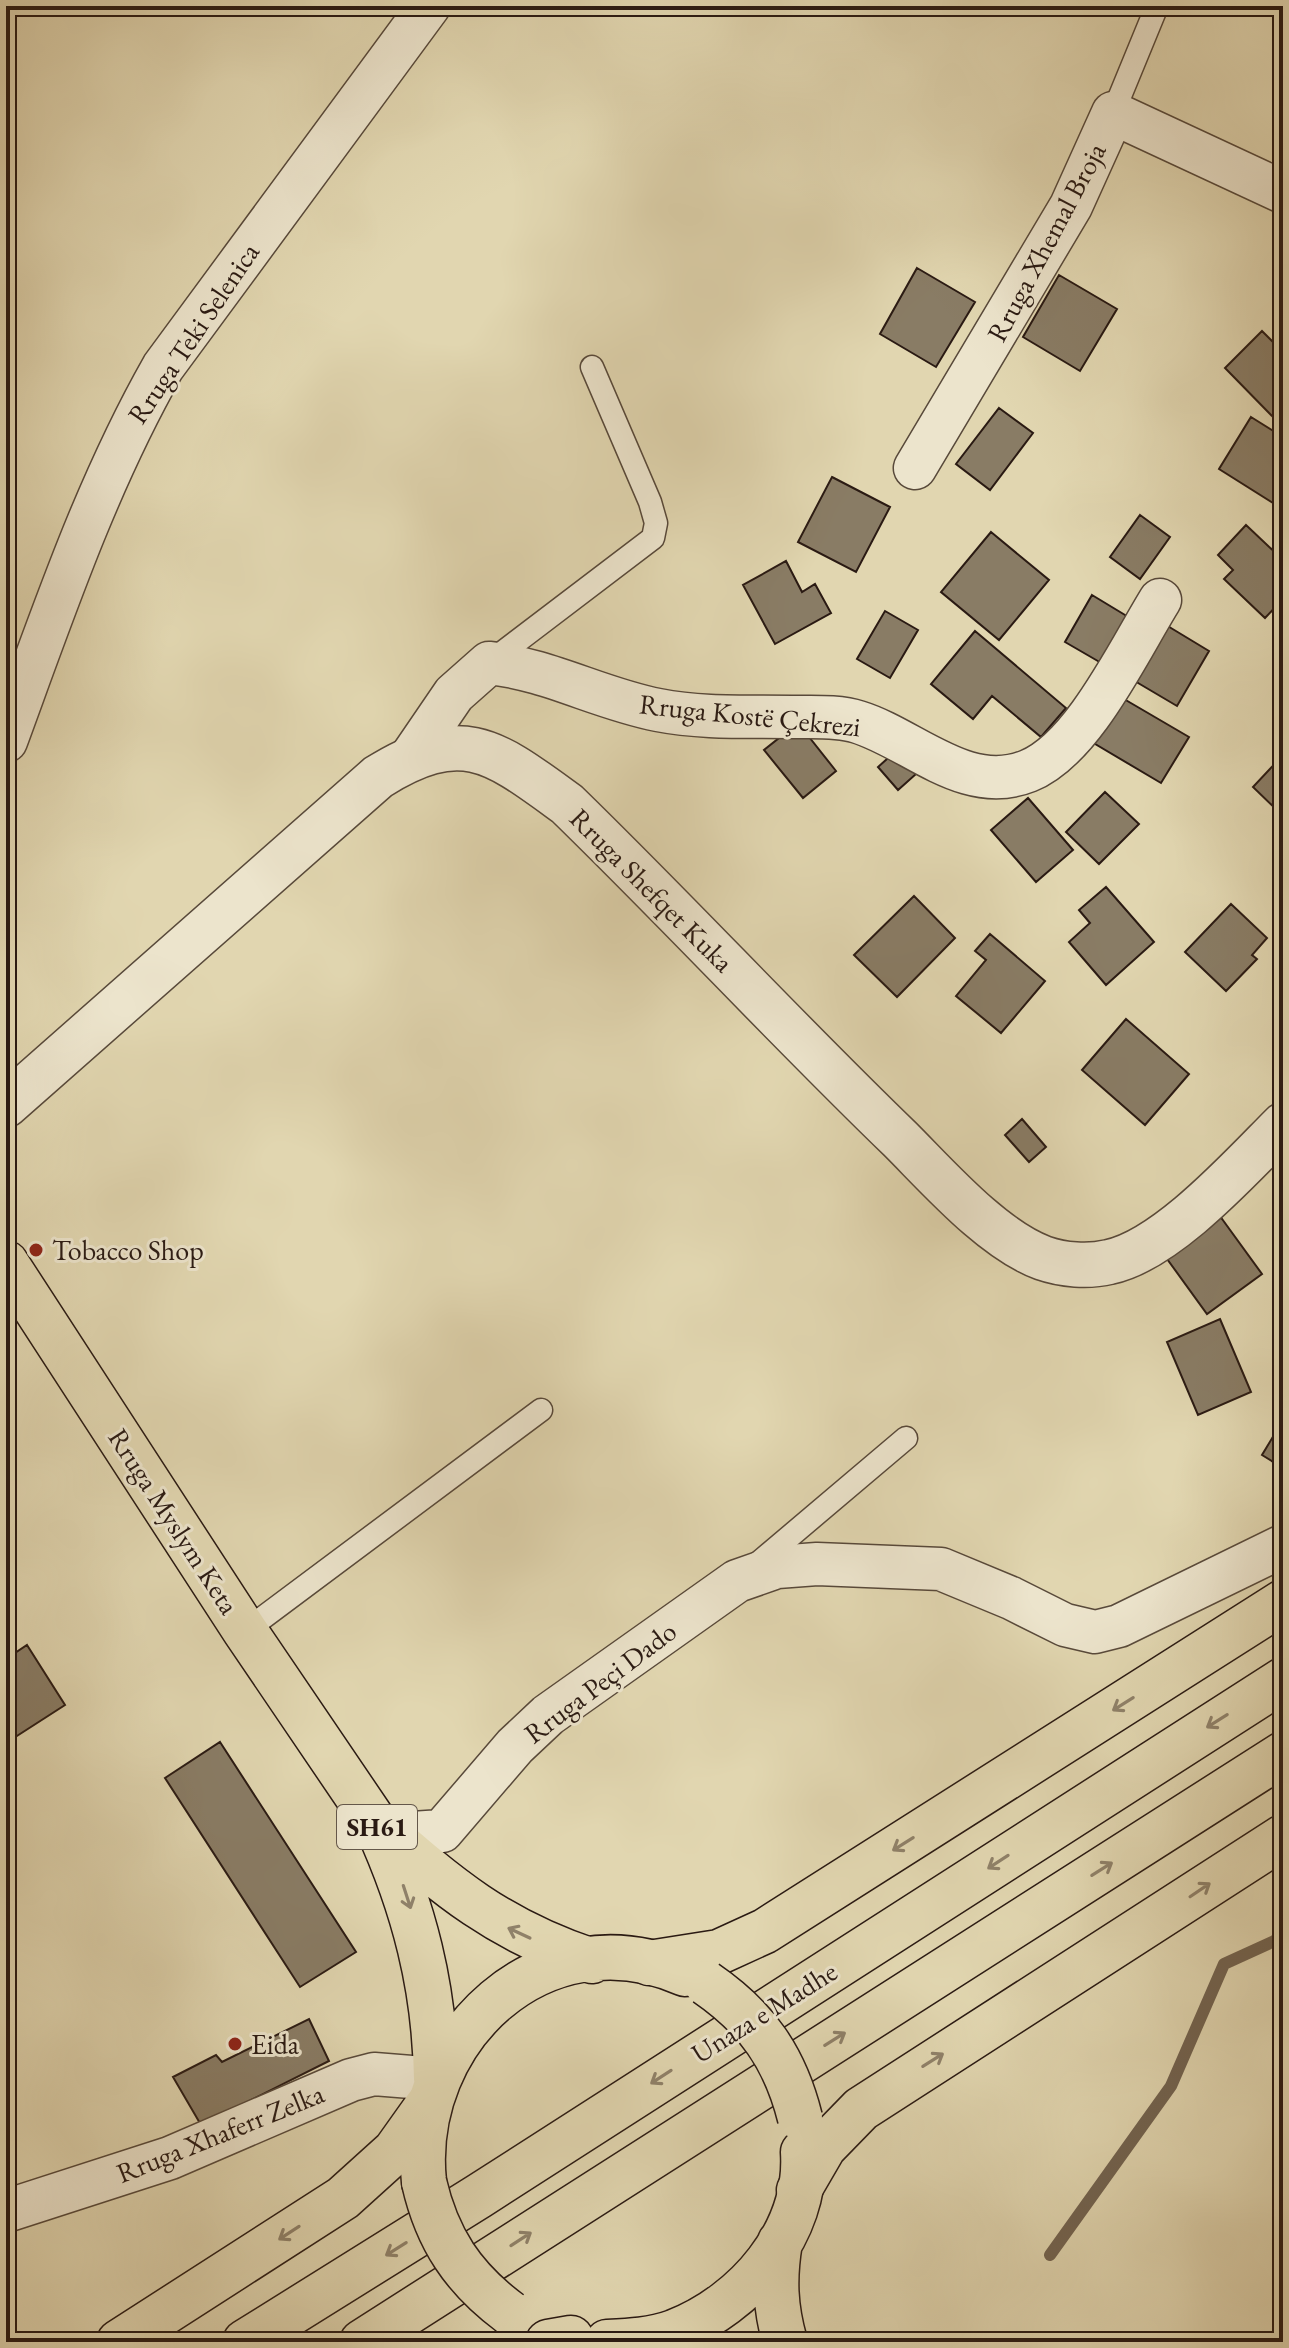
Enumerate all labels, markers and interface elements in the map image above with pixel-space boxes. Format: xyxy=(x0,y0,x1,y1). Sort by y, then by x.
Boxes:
street label: Rruga Xhemal Broja xyxy=(978,135,1114,348)
street label: Rruga Teki Selenica xyxy=(119,235,267,430)
street label: Rruga Kostë Çekrezi xyxy=(638,685,862,745)
street label: Rruga Shefqet Kuka xyxy=(562,800,742,980)
place label: Tobacco Shop xyxy=(52,1232,204,1268)
marker: Tobacco Shop xyxy=(27,1241,45,1259)
street label: Rruga Myslym Keta xyxy=(100,1421,248,1622)
street label: Rruga Peçi Dado xyxy=(517,1613,683,1751)
one-way arrow xyxy=(1112,1697,1135,1713)
one-way arrow xyxy=(1206,1714,1229,1730)
road number: SH61 xyxy=(337,1805,417,1849)
one-way arrow xyxy=(892,1836,915,1852)
one-way arrow xyxy=(988,1854,1010,1871)
one-way arrow xyxy=(1090,1861,1112,1878)
one-way arrow xyxy=(1188,1882,1210,1899)
one-way arrow xyxy=(400,1885,415,1910)
one-way arrow xyxy=(508,1925,532,1940)
street label: Unaza e Madhe xyxy=(684,1953,844,2071)
place label: Eida xyxy=(251,2026,300,2062)
one-way arrow xyxy=(823,2030,846,2046)
marker: Eida xyxy=(226,2035,244,2053)
one-way arrow xyxy=(921,2051,944,2067)
one-way arrow xyxy=(650,2070,673,2086)
street label: Rruga Xhaferr Zelka xyxy=(111,2075,330,2191)
one-way arrow xyxy=(278,2225,301,2241)
one-way arrow xyxy=(510,2231,532,2247)
one-way arrow xyxy=(385,2241,408,2257)

